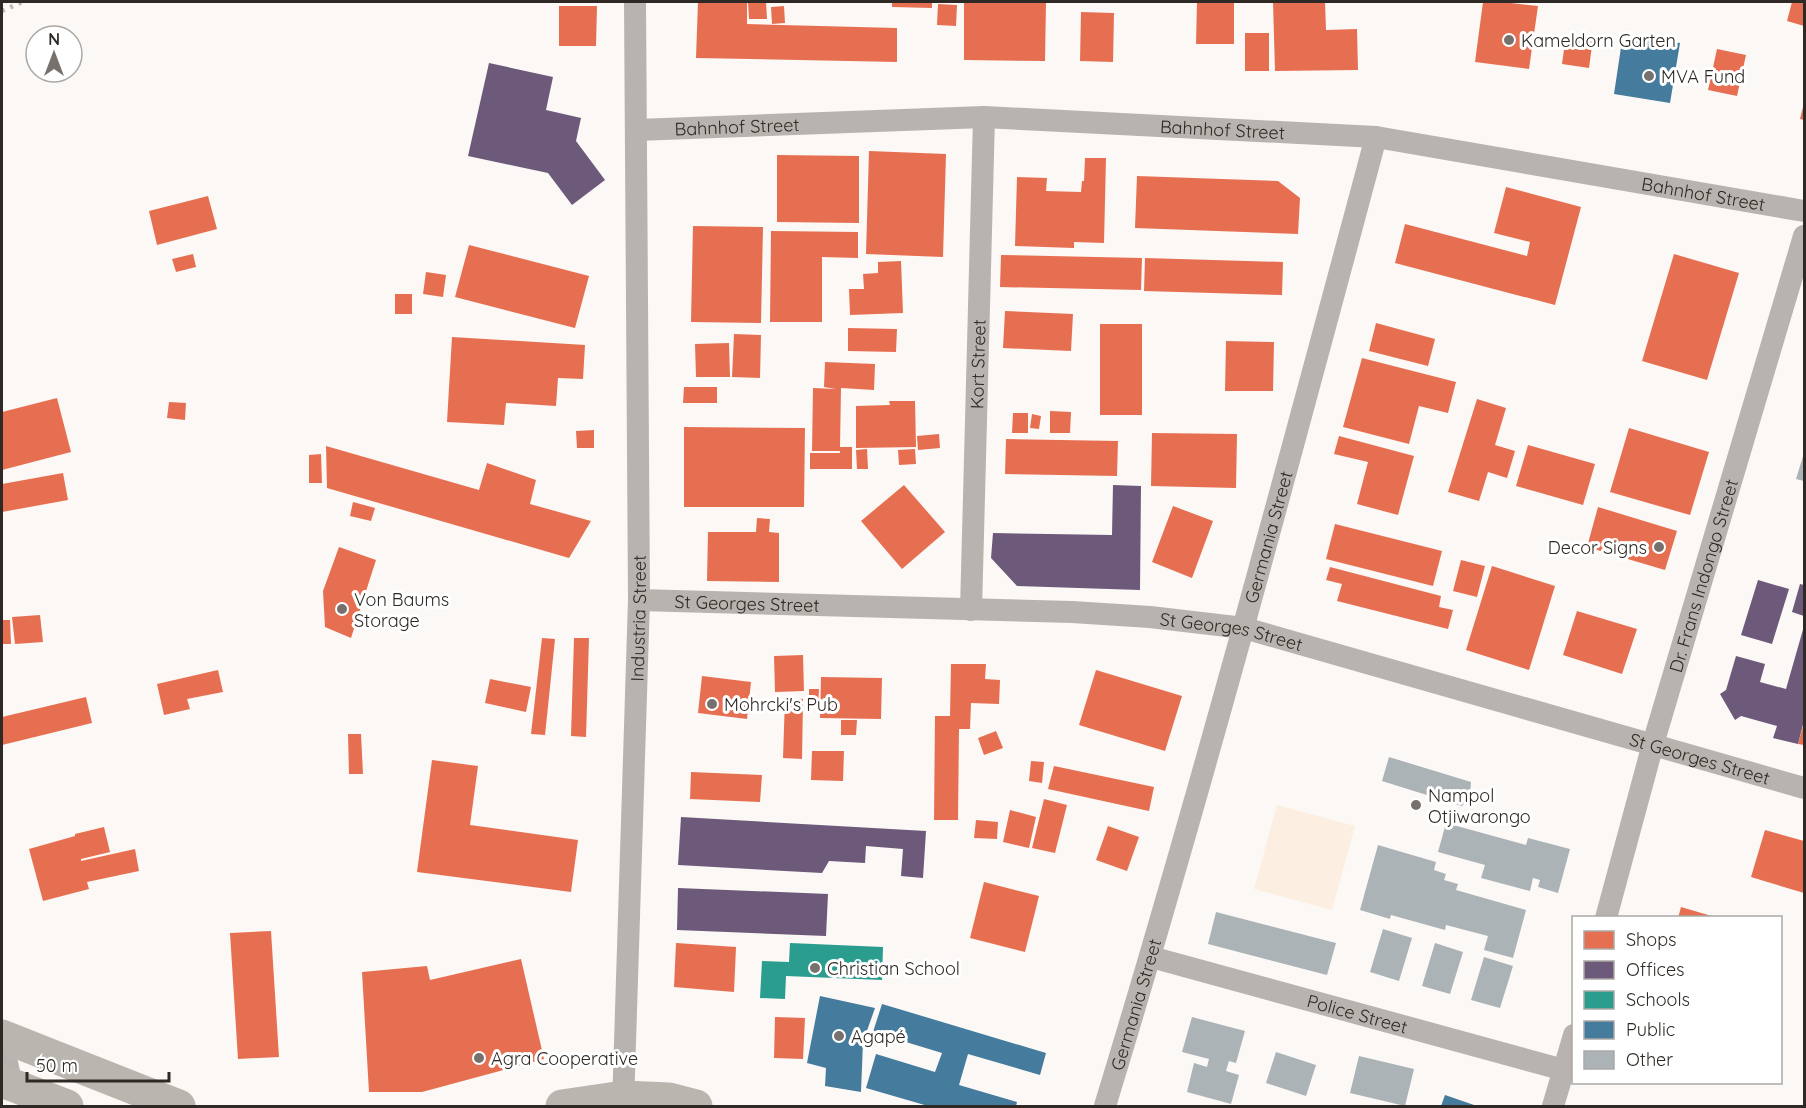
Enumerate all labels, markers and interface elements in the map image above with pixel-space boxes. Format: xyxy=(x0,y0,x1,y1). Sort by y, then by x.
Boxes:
north arrow xyxy=(24,24,84,84)
text: N xyxy=(48,29,60,49)
place label: Kameldorn Garten xyxy=(1521,29,1676,52)
marker: Kameldorn Garten xyxy=(1502,33,1516,47)
place label: MVA Fund xyxy=(1661,65,1745,88)
marker: MVA Fund xyxy=(1642,69,1656,83)
street label: Bahnhof Street xyxy=(674,112,800,140)
street label: Bahnhof Street xyxy=(1159,114,1285,144)
street label: Bahnhof Street xyxy=(1640,172,1767,216)
street label: Kort Street xyxy=(965,319,990,409)
street label: Germania Street xyxy=(1239,468,1297,606)
street label: Dr. Frans Indongo Street xyxy=(1663,476,1743,675)
place label: Decor Signs xyxy=(1548,536,1647,559)
marker: Decor Signs xyxy=(1652,540,1666,554)
street label: Industria Street xyxy=(625,555,651,682)
place label: Von Baums Storage xyxy=(354,588,449,632)
street label: St Georges Street xyxy=(674,589,820,616)
marker: Von Baums Storage xyxy=(335,602,349,616)
street label: St Georges Street xyxy=(1159,607,1305,656)
place label: Mohrcki's Pub xyxy=(724,693,838,716)
marker: Mohrcki's Pub xyxy=(705,697,719,711)
street label: St Georges Street xyxy=(1627,727,1773,789)
place label: Nampol Otjiwarongo xyxy=(1428,784,1531,828)
marker: Nampol Otjiwarongo xyxy=(1409,798,1423,812)
legend xyxy=(1572,916,1782,1084)
text: Shops xyxy=(1626,928,1677,951)
street label: Germania Street xyxy=(1105,936,1166,1073)
place label: Christian School xyxy=(827,957,960,980)
text: Offices xyxy=(1626,958,1685,981)
marker: Christian School xyxy=(808,961,822,975)
text: Schools xyxy=(1626,988,1690,1011)
street label: Police Street xyxy=(1305,989,1410,1038)
text: Public xyxy=(1626,1018,1675,1041)
place label: Agapé xyxy=(851,1025,906,1048)
marker: Agapé xyxy=(832,1029,846,1043)
scale bar xyxy=(27,1045,170,1083)
place label: Agra Cooperative xyxy=(491,1047,638,1070)
text: Other xyxy=(1626,1048,1673,1071)
marker: Agra Cooperative xyxy=(472,1051,486,1065)
text: 50 m xyxy=(36,1054,78,1077)

